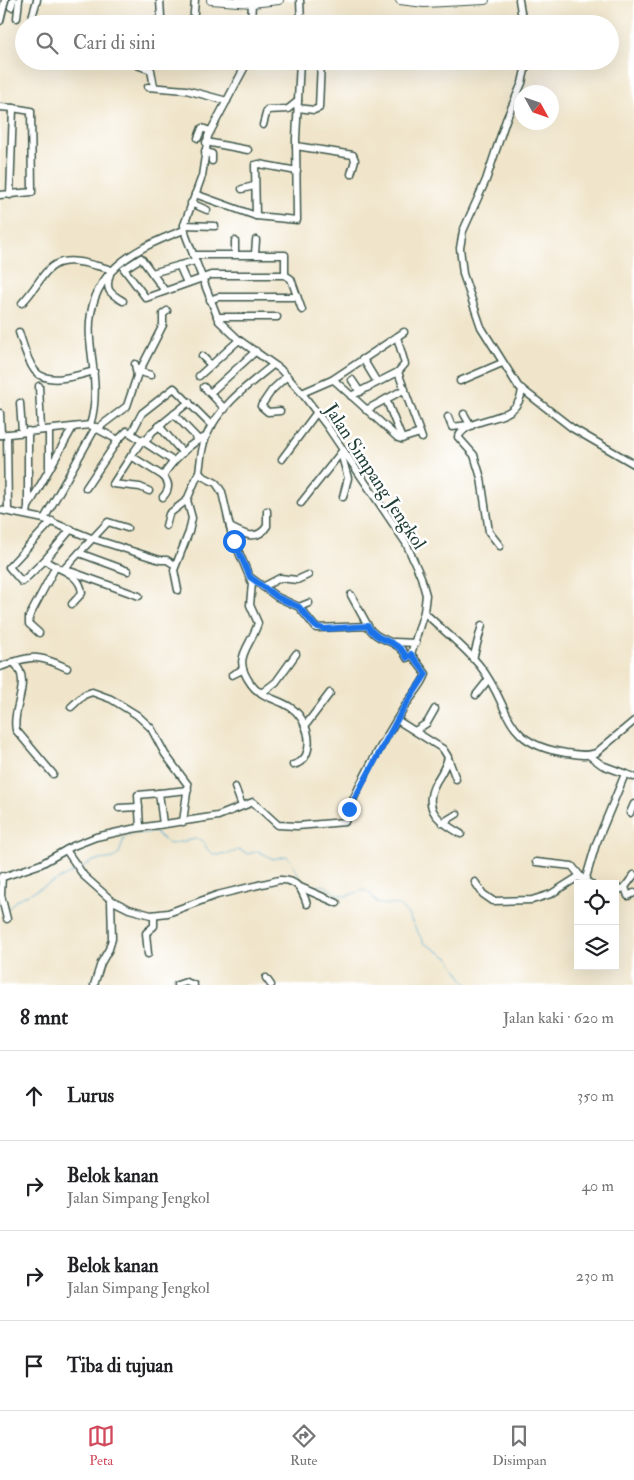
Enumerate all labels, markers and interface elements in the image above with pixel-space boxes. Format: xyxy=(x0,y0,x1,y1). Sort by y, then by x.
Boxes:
search box xyxy=(15,15,619,70)
icon: search xyxy=(33,29,61,57)
text: Cari di sini xyxy=(73,31,156,55)
north arrow xyxy=(514,85,559,130)
street label: Jalan Simpang Jengkol xyxy=(318,398,431,555)
route start xyxy=(223,530,246,553)
route end xyxy=(338,798,361,821)
map controls xyxy=(574,880,619,970)
button: locate xyxy=(574,880,619,925)
button: layers xyxy=(574,925,619,970)
text: 8 mnt xyxy=(20,1004,68,1031)
text: Jalan kaki · 620 m xyxy=(503,1008,614,1028)
icon: ahead xyxy=(20,1082,48,1110)
text: Lurus xyxy=(67,1084,114,1108)
text: 350 m xyxy=(577,1086,614,1106)
text: Belok kanan xyxy=(67,1164,158,1188)
icon: right xyxy=(20,1172,48,1200)
text: 40 m xyxy=(581,1176,614,1196)
text: Jalan Simpang Jengkol xyxy=(67,1188,210,1208)
text: Belok kanan xyxy=(67,1254,158,1278)
icon: right xyxy=(20,1262,48,1290)
text: 230 m xyxy=(576,1266,614,1286)
text: Jalan Simpang Jengkol xyxy=(67,1278,210,1298)
icon: arrive xyxy=(20,1352,48,1380)
text: Tiba di tujuan xyxy=(67,1354,173,1378)
tab: Peta xyxy=(87,1422,115,1469)
tab: Rute xyxy=(290,1422,318,1469)
tab: Disimpan xyxy=(492,1422,547,1469)

